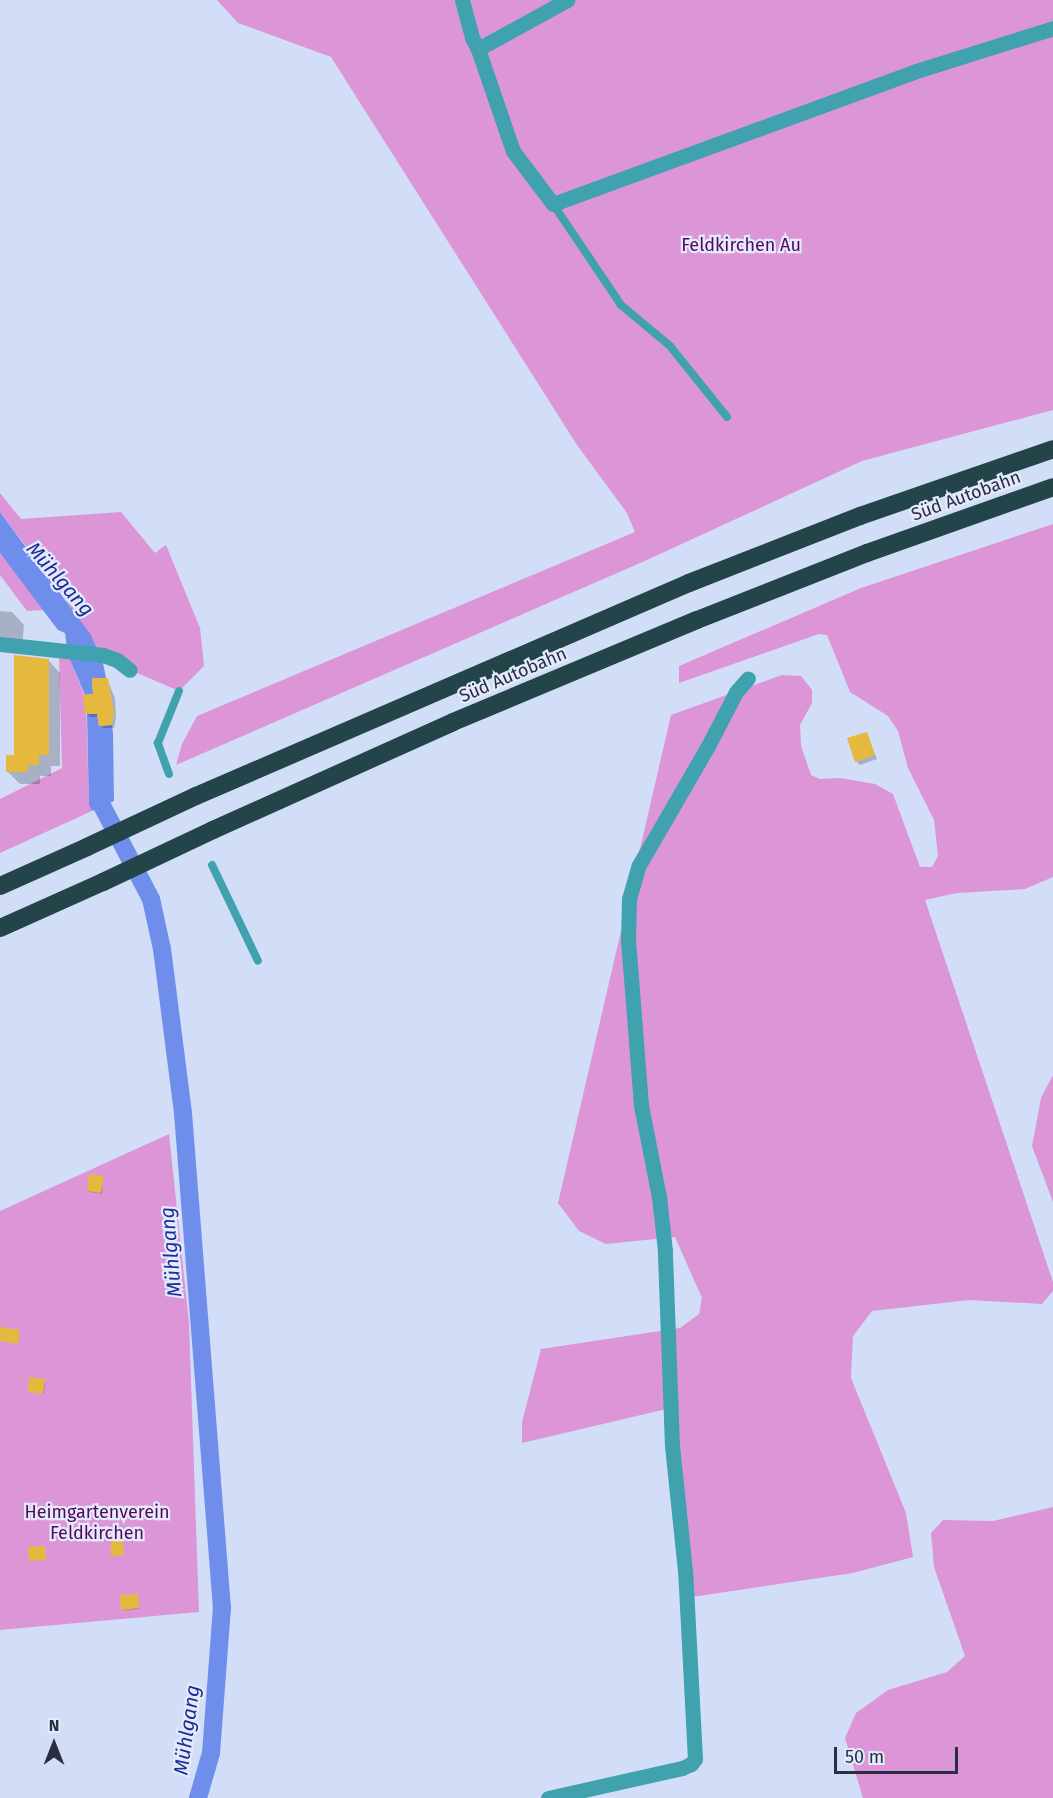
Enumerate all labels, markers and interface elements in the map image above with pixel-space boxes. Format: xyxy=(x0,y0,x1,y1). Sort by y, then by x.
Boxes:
park label: Feldkirchen Au xyxy=(681,234,801,256)
street label: Süd Autobahn xyxy=(908,466,1024,526)
water label: Mühlgang xyxy=(21,537,99,621)
street label: Süd Autobahn xyxy=(456,643,570,707)
water label: Mühlgang xyxy=(155,1206,187,1298)
park label: Heimgartenverein Feldkirchen xyxy=(24,1502,170,1544)
water label: Mühlgang xyxy=(169,1684,205,1776)
north arrow xyxy=(24,1714,84,1774)
text: N xyxy=(49,1716,59,1735)
scale bar xyxy=(837,1735,962,1773)
text: 50 m xyxy=(845,1746,884,1768)

